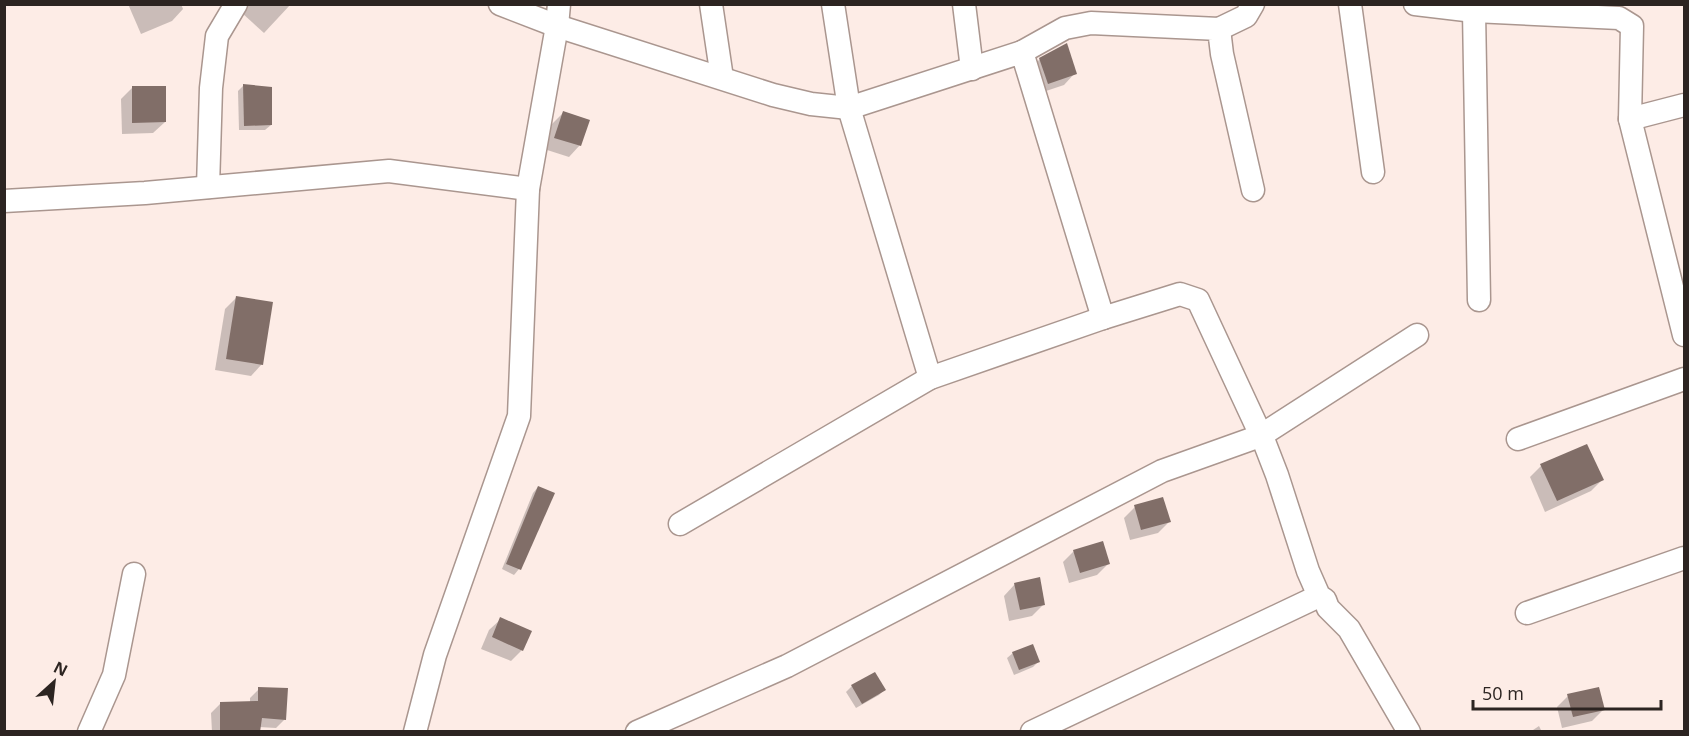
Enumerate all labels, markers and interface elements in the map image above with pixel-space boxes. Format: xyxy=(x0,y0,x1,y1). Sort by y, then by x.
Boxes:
north arrow xyxy=(24,652,84,712)
text: N xyxy=(50,656,72,681)
scale bar xyxy=(1473,673,1660,711)
text: 50 m xyxy=(1482,681,1524,705)

